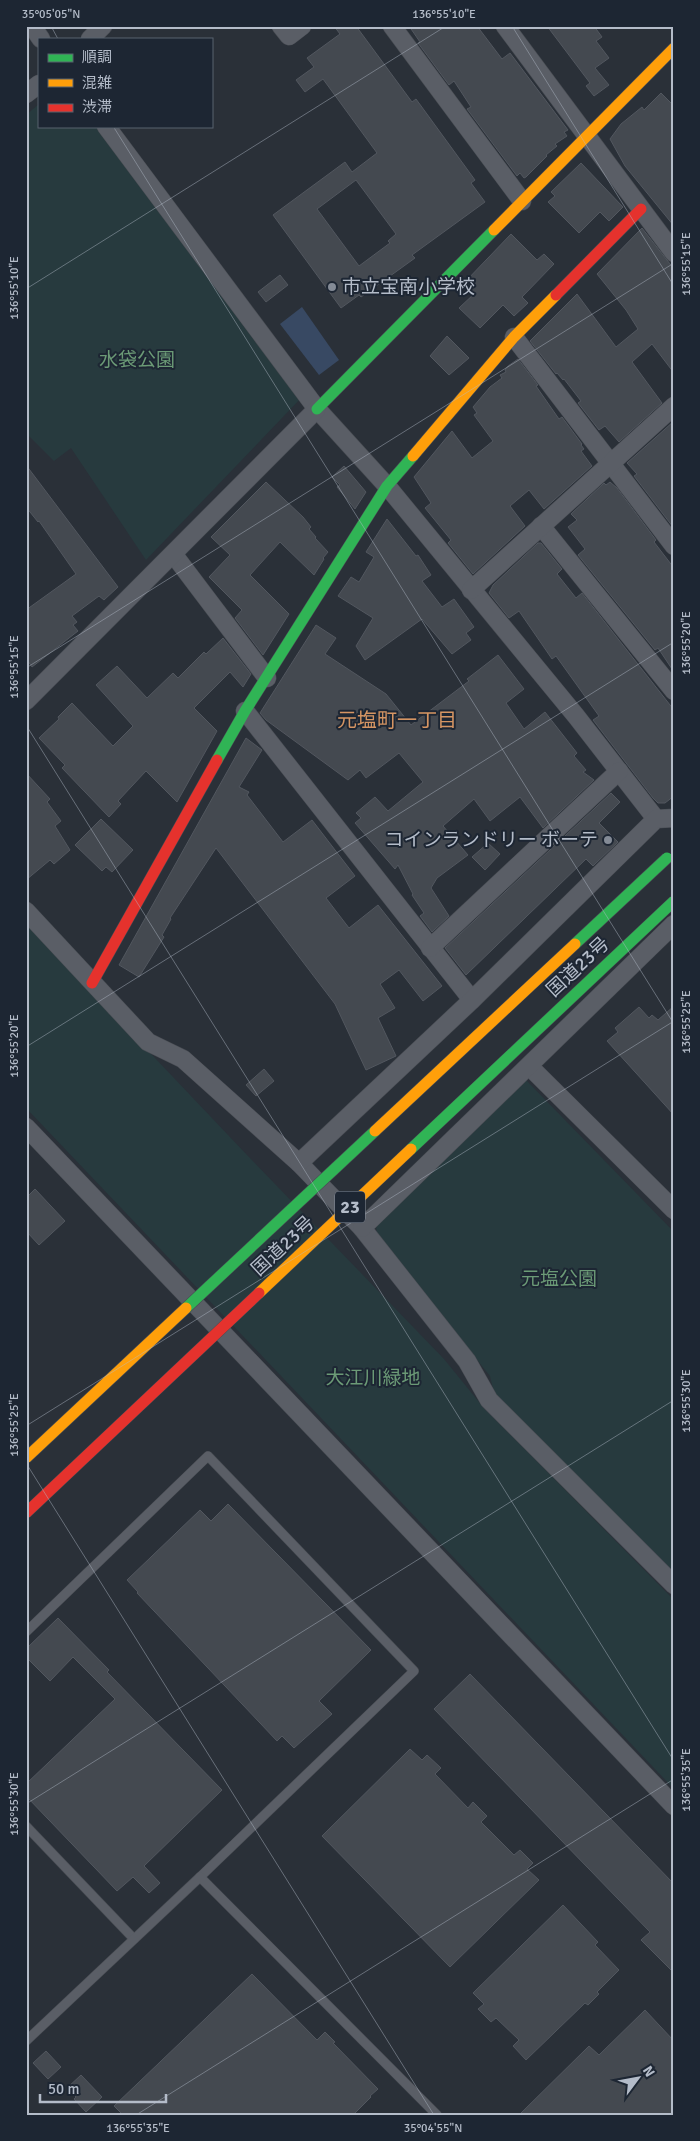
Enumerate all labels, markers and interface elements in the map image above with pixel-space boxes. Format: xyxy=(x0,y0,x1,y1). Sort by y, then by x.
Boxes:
text: 35°05'05"N xyxy=(22,7,80,22)
text: 136°55'10"E xyxy=(412,7,476,22)
legend xyxy=(38,38,212,128)
text: 順調 xyxy=(82,48,112,66)
text: 混雑 xyxy=(82,74,112,92)
text: 渋滞 xyxy=(82,98,112,116)
text: 136°55'15"E xyxy=(679,232,694,296)
text: 136°55'10"E xyxy=(7,256,22,320)
place label: 市立宝南小学校 xyxy=(342,275,475,299)
marker: 市立宝南小学校 xyxy=(326,281,338,293)
park label: 水袋公園 xyxy=(99,348,175,372)
text: 136°55'20"E xyxy=(679,611,694,675)
text: 136°55'15"E xyxy=(7,635,22,699)
district label: 元塩町一丁目 xyxy=(337,708,457,733)
place label: コインランドリー ボーテ xyxy=(385,828,598,852)
marker: コインランドリー ボーテ xyxy=(602,834,614,846)
street label: 国道23号 xyxy=(541,932,615,1002)
text: 136°55'25"E xyxy=(679,990,694,1054)
text: 136°55'20"E xyxy=(7,1014,22,1078)
road number: 23 xyxy=(335,1192,365,1222)
street label: 国道23号 xyxy=(246,1211,320,1281)
park label: 元塩公園 xyxy=(521,1267,597,1291)
park label: 大江川緑地 xyxy=(325,1366,421,1390)
text: 136°55'30"E xyxy=(679,1369,694,1433)
text: 136°55'25"E xyxy=(7,1393,22,1457)
text: 136°55'35"E xyxy=(679,1748,694,1812)
text: 136°55'30"E xyxy=(7,1772,22,1836)
north arrow xyxy=(612,2054,662,2104)
text: N xyxy=(639,2063,658,2080)
scale bar xyxy=(40,2071,166,2103)
text: 50 m xyxy=(48,2080,79,2098)
text: 136°55'35"E xyxy=(106,2121,170,2136)
text: 35°04'55"N xyxy=(404,2121,462,2136)

